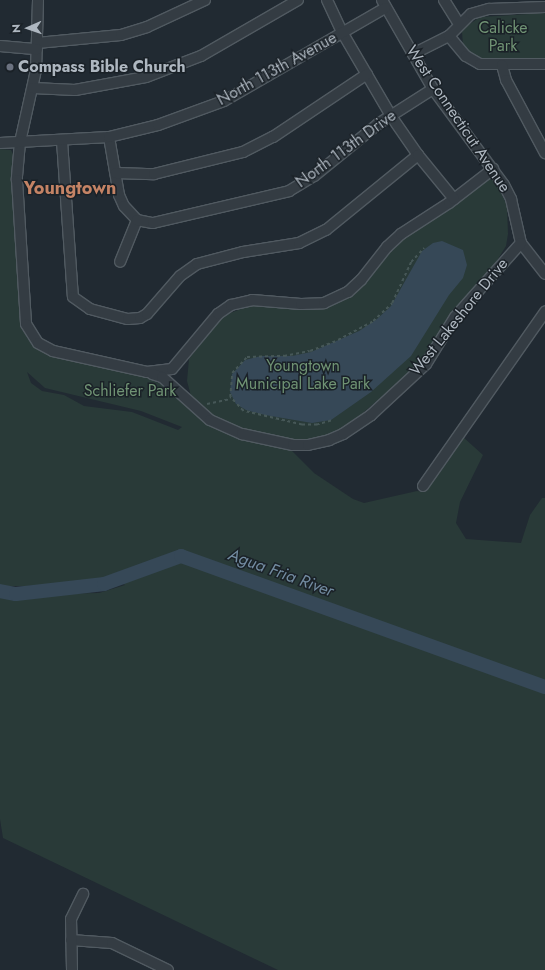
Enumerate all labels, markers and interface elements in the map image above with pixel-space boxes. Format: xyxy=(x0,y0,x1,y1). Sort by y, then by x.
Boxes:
north arrow xyxy=(8,8,48,48)
park label: Calicke Park xyxy=(478,18,528,56)
text: N xyxy=(8,24,24,33)
street label: North 113th Avenue xyxy=(214,28,340,110)
street label: West Connecticut Avenue xyxy=(402,42,514,196)
place label: Compass Bible Church xyxy=(18,57,186,77)
marker: Compass Bible Church xyxy=(5,62,15,72)
street label: North 113th Drive xyxy=(292,106,400,192)
district label: Youngtown xyxy=(24,177,116,199)
street label: West Lakeshore Drive xyxy=(406,255,512,379)
park label: Youngtown Municipal Lake Park xyxy=(236,356,370,394)
park label: Schliefer Park xyxy=(84,381,176,401)
water label: Agua Fria River xyxy=(226,545,336,601)

